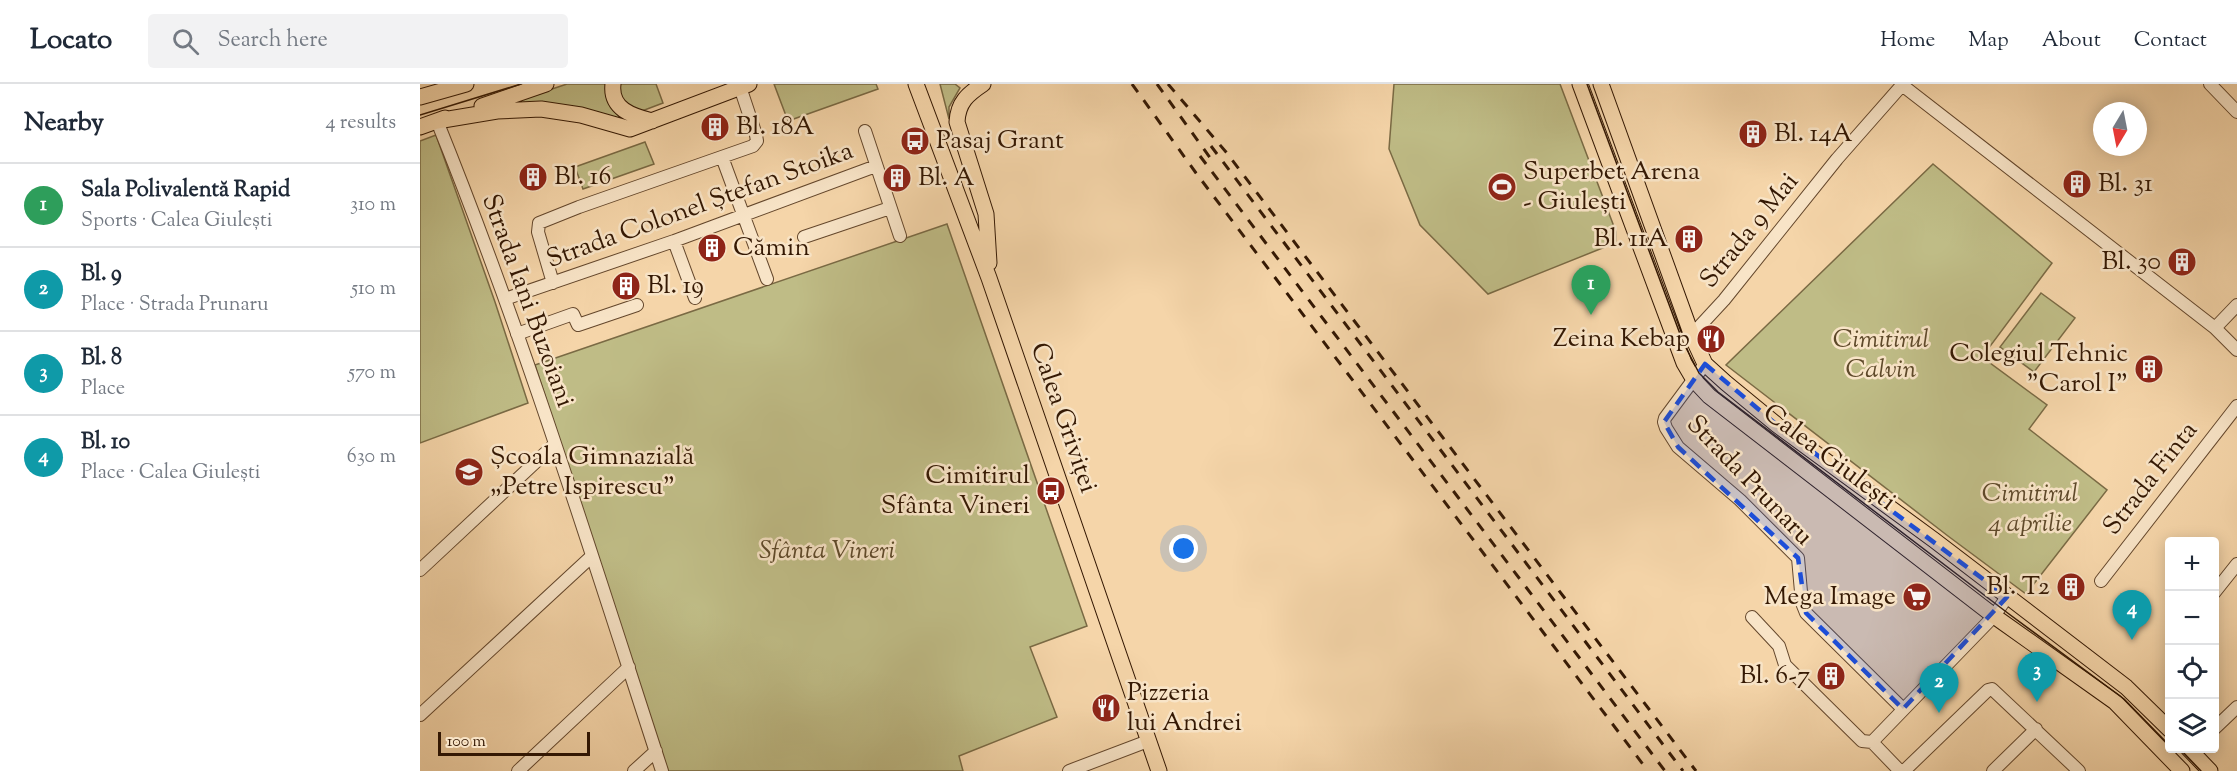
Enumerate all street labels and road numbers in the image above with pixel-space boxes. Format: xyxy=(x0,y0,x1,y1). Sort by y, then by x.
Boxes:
street label: Strada Colonel Ștefan Stoika xyxy=(541,133,859,279)
street label: Strada 9 Mai xyxy=(1692,165,1808,297)
street label: Strada Iani Buzoiani xyxy=(471,189,583,413)
street label: Calea Griviței xyxy=(1020,338,1106,498)
street label: Calea Giulești xyxy=(1755,396,1903,520)
street label: Strada Prunaru xyxy=(1677,407,1821,555)
street label: Strada Finta xyxy=(2095,414,2207,544)

